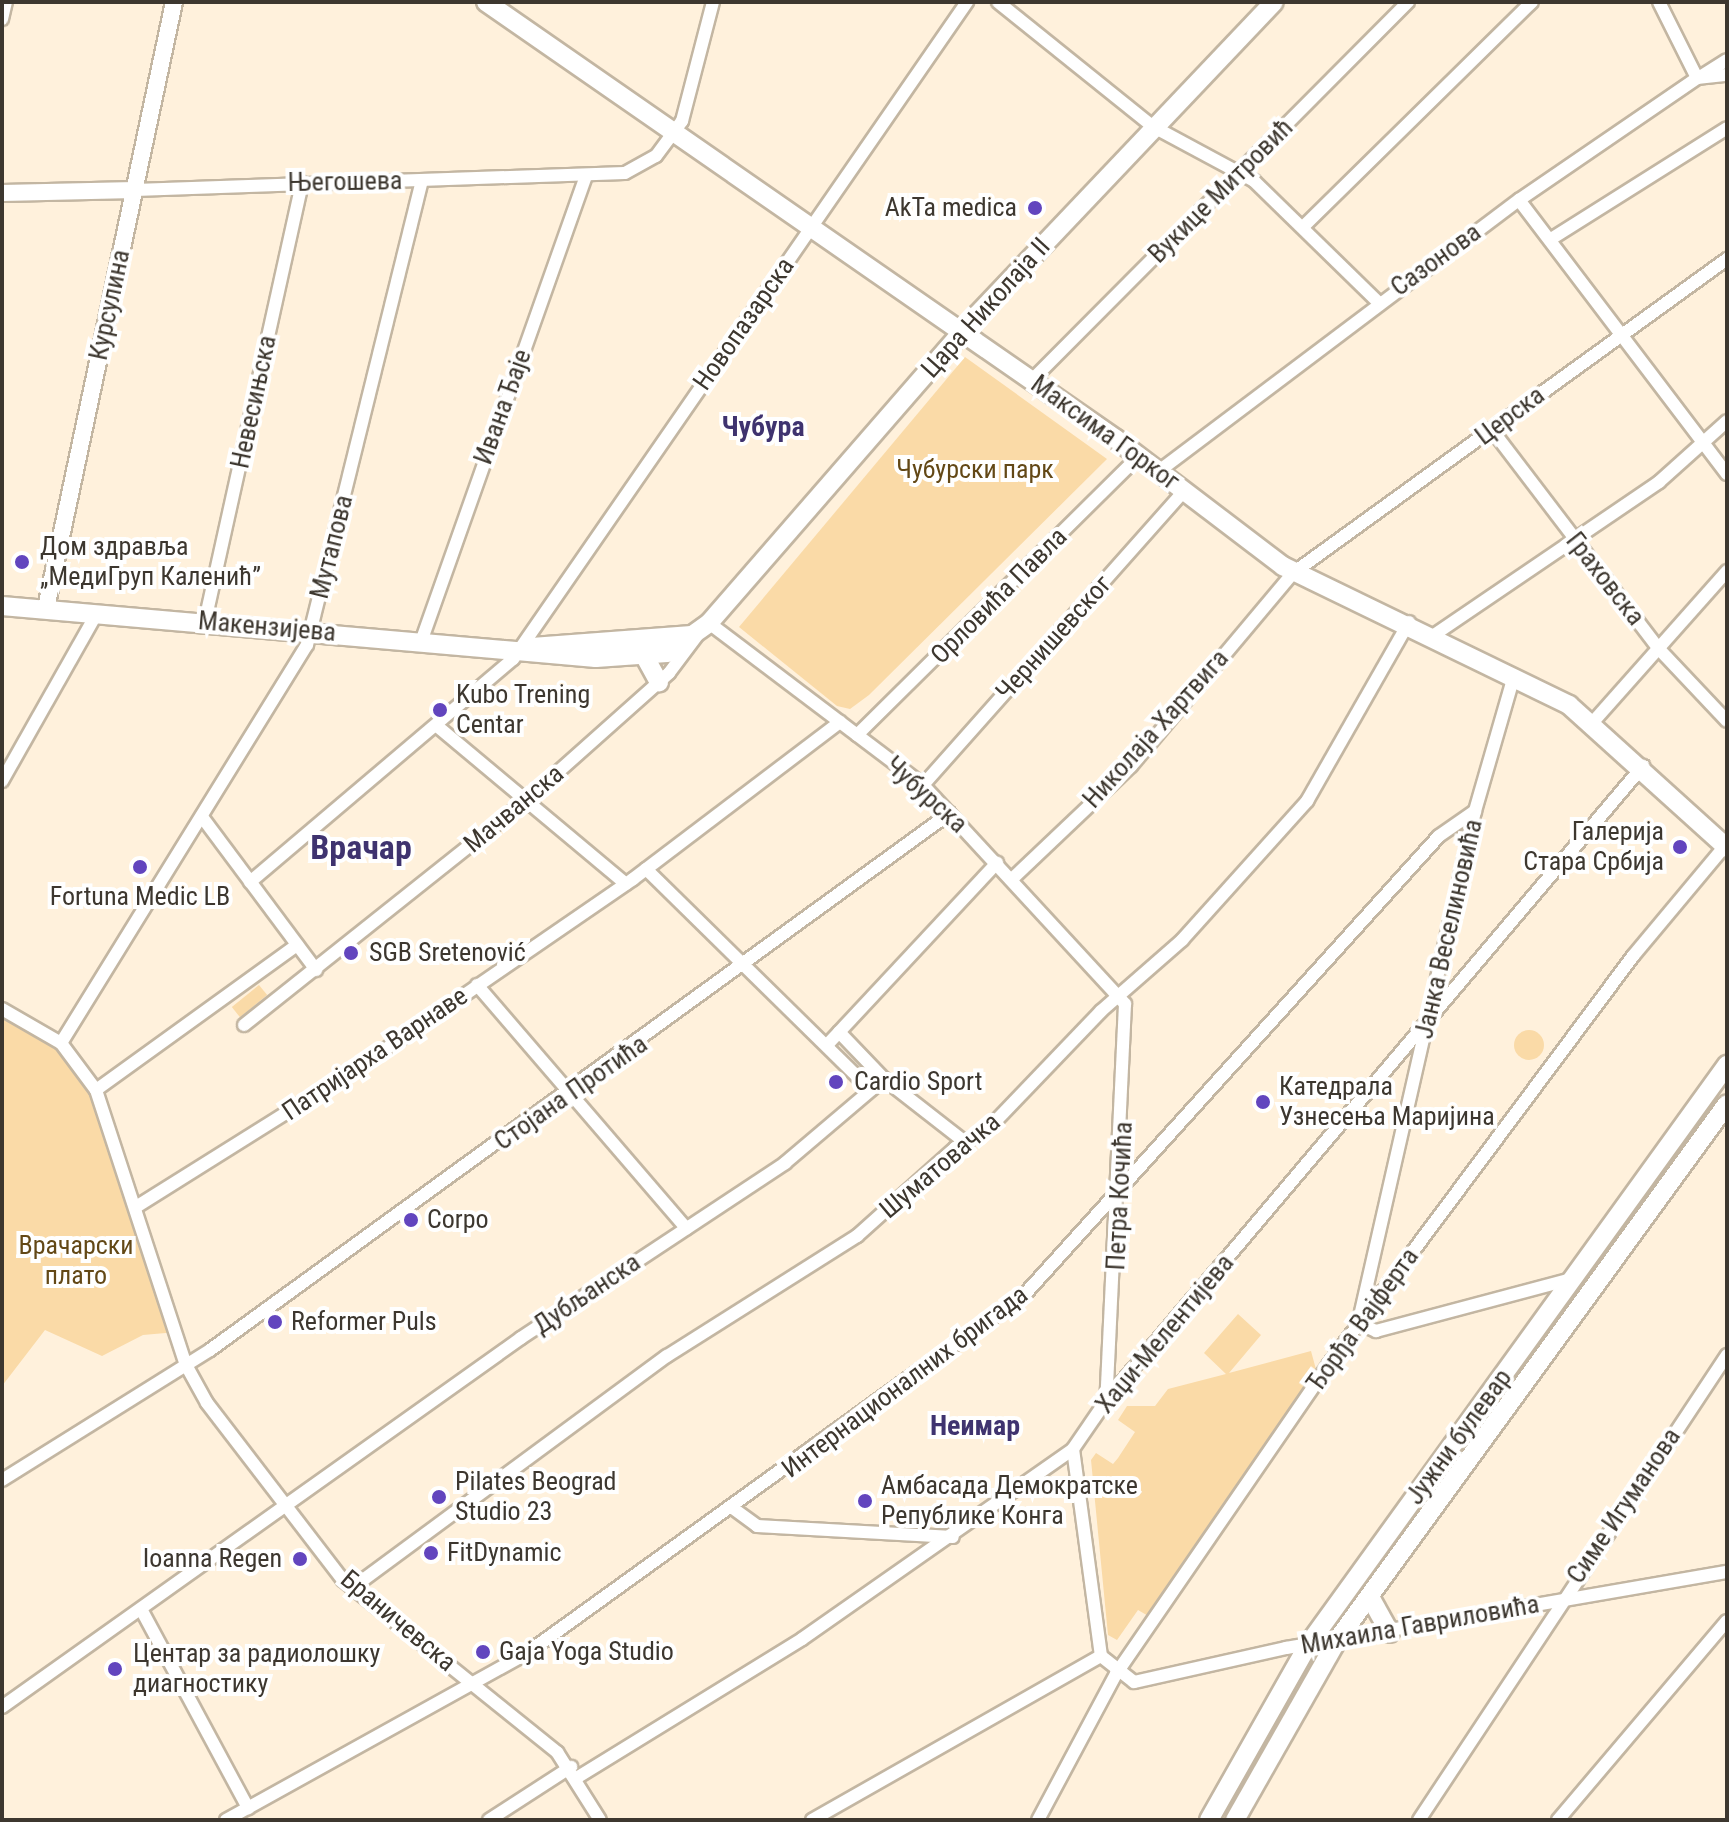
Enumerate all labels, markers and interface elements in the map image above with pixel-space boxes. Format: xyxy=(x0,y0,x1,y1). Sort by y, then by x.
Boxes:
street label: Вукице Митровић xyxy=(1142,112,1300,270)
street label: Његошева xyxy=(287,165,403,199)
place label: AkTa medica xyxy=(885,192,1017,224)
marker: AkTa medica xyxy=(1024,197,1046,219)
street label: Сазонова xyxy=(1385,217,1487,303)
street label: Цара Николаја II xyxy=(915,232,1057,384)
street label: Курсулина xyxy=(83,247,137,363)
street label: Новопазарска xyxy=(687,252,801,396)
street label: Невесињска xyxy=(225,333,283,471)
street label: Ивана Ђаје xyxy=(468,345,538,469)
street label: Максима Горког xyxy=(1025,369,1185,497)
street label: Церска xyxy=(1469,380,1551,452)
district label: Чубура xyxy=(721,410,805,444)
park label: Чубурски парк xyxy=(896,454,1054,486)
street label: Мутапова xyxy=(304,492,360,602)
street label: Орловића Павла xyxy=(924,521,1074,671)
street label: Граховска xyxy=(1559,526,1651,632)
place label: Дом здравља „МедиГруп Каленић” xyxy=(40,531,261,592)
marker: Дом здравља „МедиГруп Каленић” xyxy=(11,551,33,573)
street label: Чернишевског xyxy=(990,569,1118,707)
street label: Макензијева xyxy=(197,605,337,649)
street label: Николаја Хартвига xyxy=(1077,643,1235,815)
place label: Kubo Trening Centar xyxy=(456,679,591,740)
marker: Kubo Trening Centar xyxy=(431,701,449,719)
street label: Чубурска xyxy=(879,750,973,840)
street label: Мачванска xyxy=(458,758,570,860)
street label: Јанка Веселиновића xyxy=(1409,816,1489,1042)
place label: Галерија Стара Србија xyxy=(1523,816,1664,878)
district label: Врачар xyxy=(310,828,412,868)
marker: Галерија Стара Србија xyxy=(1671,838,1689,856)
marker: Fortuna Medic LB xyxy=(129,856,151,878)
place label: Fortuna Medic LB xyxy=(50,881,230,913)
place label: SGB Sretenović xyxy=(369,937,526,969)
marker: SGB Sretenović xyxy=(340,942,362,964)
street label: Патријарха Варнаве xyxy=(276,980,474,1128)
street label: Стојана Протића xyxy=(488,1029,654,1157)
place label: Cardio Sport xyxy=(854,1066,982,1098)
marker: Cardio Sport xyxy=(825,1071,847,1093)
place label: Катедрала Узнесења Маријина xyxy=(1279,1071,1495,1132)
marker: Катедрала Узнесења Маријина xyxy=(1254,1093,1272,1111)
street label: Шуматовачка xyxy=(873,1107,1007,1225)
street label: Петра Кочића xyxy=(1101,1121,1139,1271)
place label: Corpo xyxy=(427,1204,489,1236)
marker: Corpo xyxy=(402,1211,420,1229)
park label: Врачарски плато xyxy=(19,1230,133,1292)
street label: Ђорђа Вајферта xyxy=(1300,1242,1426,1398)
street label: Дубљанска xyxy=(528,1247,646,1341)
street label: Хаџи-Мелентијева xyxy=(1089,1248,1241,1420)
street label: Интернационалних бригада xyxy=(776,1279,1034,1485)
place label: Reformer Puls xyxy=(291,1306,437,1338)
marker: Reformer Puls xyxy=(266,1313,284,1331)
street label: Јужни булевар xyxy=(1399,1363,1519,1511)
district label: Неимар xyxy=(930,1409,1020,1443)
street label: Симе Игуманова xyxy=(1561,1422,1687,1590)
place label: Pilates Beograd Studio 23 xyxy=(455,1466,617,1528)
place label: Амбасада Демократске Републике Конга xyxy=(881,1470,1138,1532)
marker: Pilates Beograd Studio 23 xyxy=(430,1488,448,1506)
marker: Амбасада Демократске Републике Конга xyxy=(856,1492,874,1510)
place label: FitDynamic xyxy=(447,1537,561,1569)
place label: Ioanna Regen xyxy=(143,1543,282,1575)
marker: FitDynamic xyxy=(422,1544,440,1562)
marker: Ioanna Regen xyxy=(289,1548,311,1570)
street label: Браничевска xyxy=(334,1564,462,1678)
street label: Михаила Гавриловића xyxy=(1298,1589,1542,1661)
place label: Gaja Yoga Studio xyxy=(499,1636,674,1668)
place label: Центар за радиолошку диагностику xyxy=(133,1638,380,1700)
marker: Gaja Yoga Studio xyxy=(474,1643,492,1661)
marker: Центар за радиолошку диагностику xyxy=(104,1658,126,1680)

